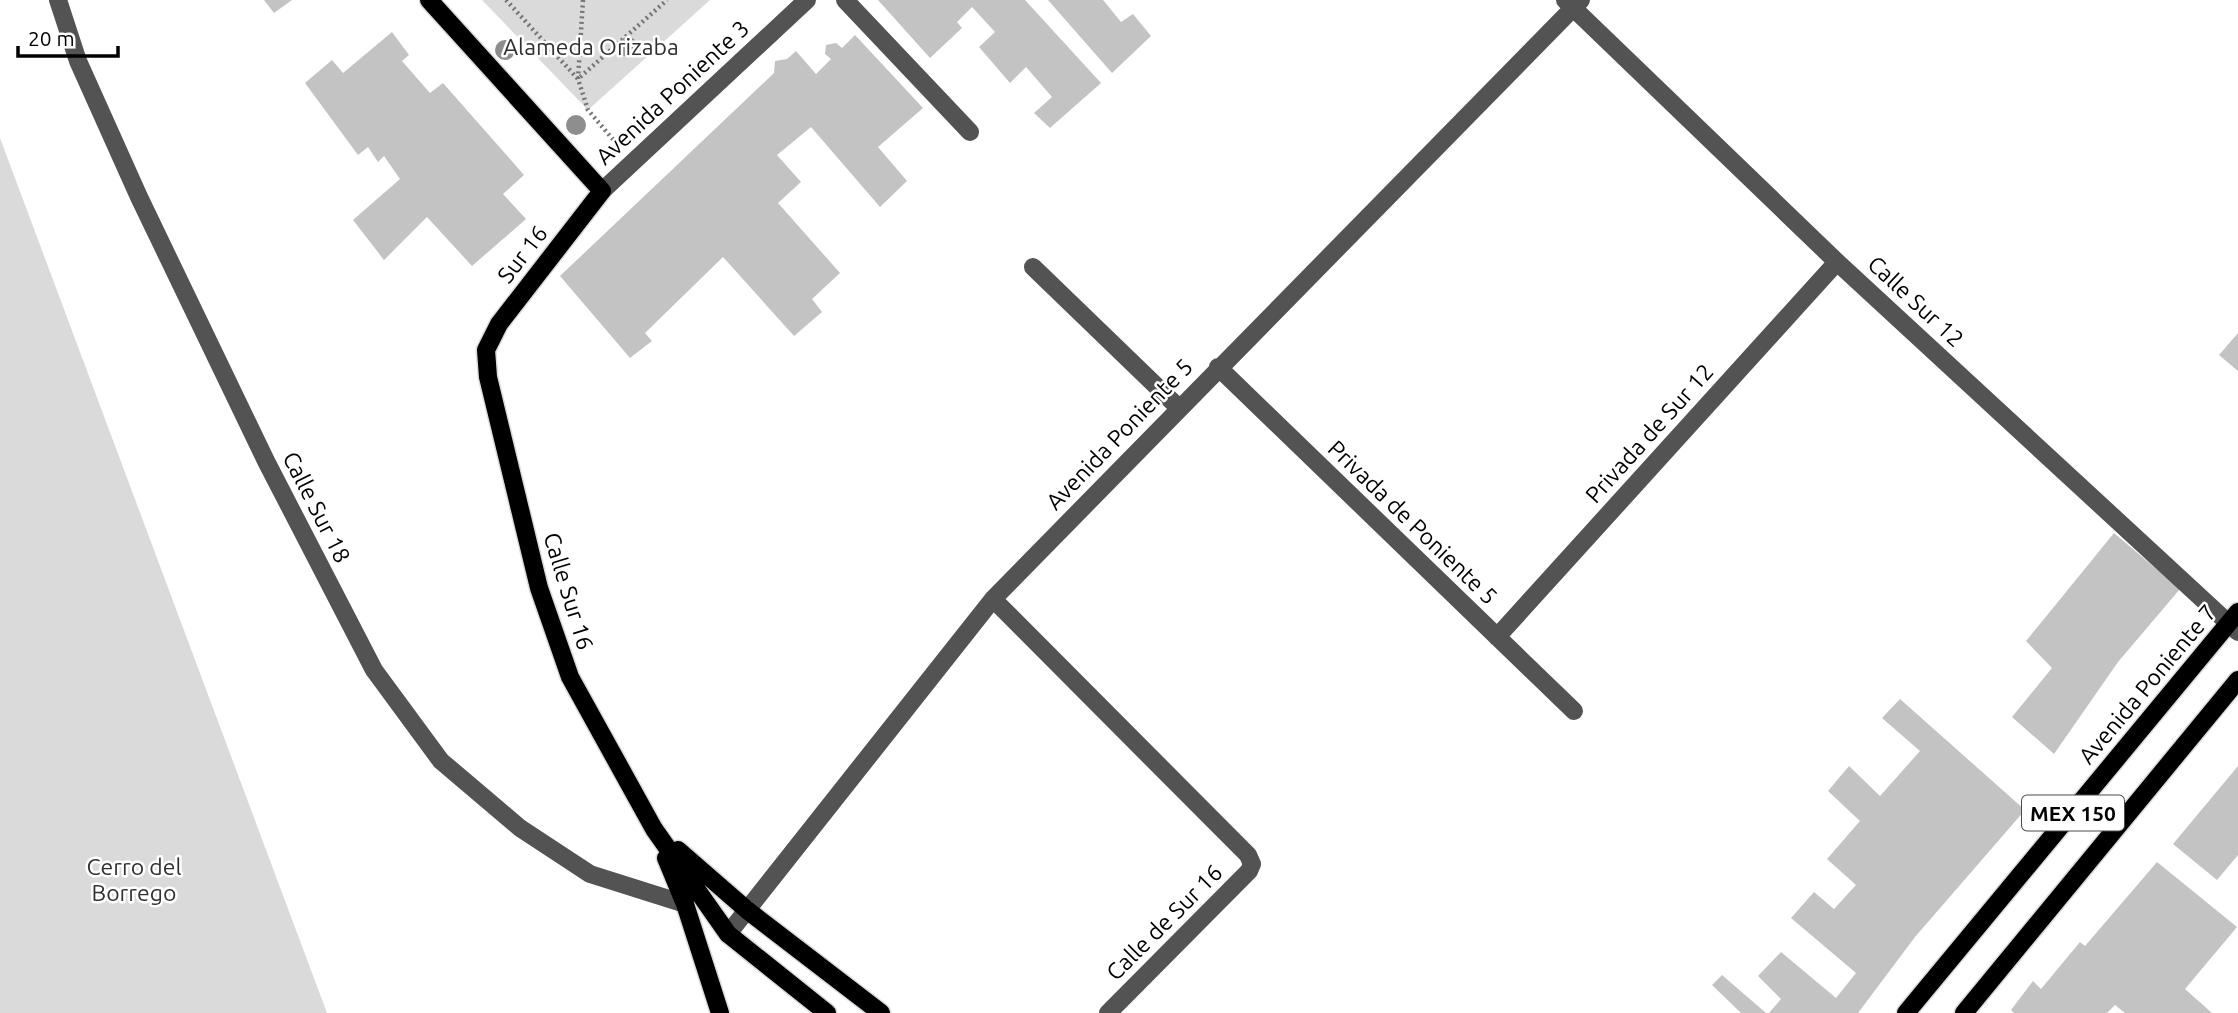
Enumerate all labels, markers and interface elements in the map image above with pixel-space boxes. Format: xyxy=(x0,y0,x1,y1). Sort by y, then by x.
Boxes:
scale bar xyxy=(18,14,117,58)
street label: Avenida Poniente 3 xyxy=(591,15,753,169)
text: 20 m xyxy=(28,26,75,50)
park label: Alameda Orizaba xyxy=(503,34,679,59)
street label: Sur 16 xyxy=(492,221,552,287)
street label: Calle Sur 12 xyxy=(1863,251,1969,351)
street label: Avenida Poniente 5 xyxy=(1041,354,1197,514)
street label: Privada de Sur 12 xyxy=(1580,358,1718,508)
street label: Privada de Poniente 5 xyxy=(1324,435,1502,609)
street label: Calle Sur 18 xyxy=(278,447,356,567)
street label: Calle Sur 16 xyxy=(539,529,599,653)
street label: Avenida Poniente 7 xyxy=(2073,600,2221,768)
road number: MEX 150 xyxy=(2022,796,2124,830)
park label: Cerro del Borrego xyxy=(86,854,182,905)
street label: Calle de Sur 16 xyxy=(1101,859,1227,985)

